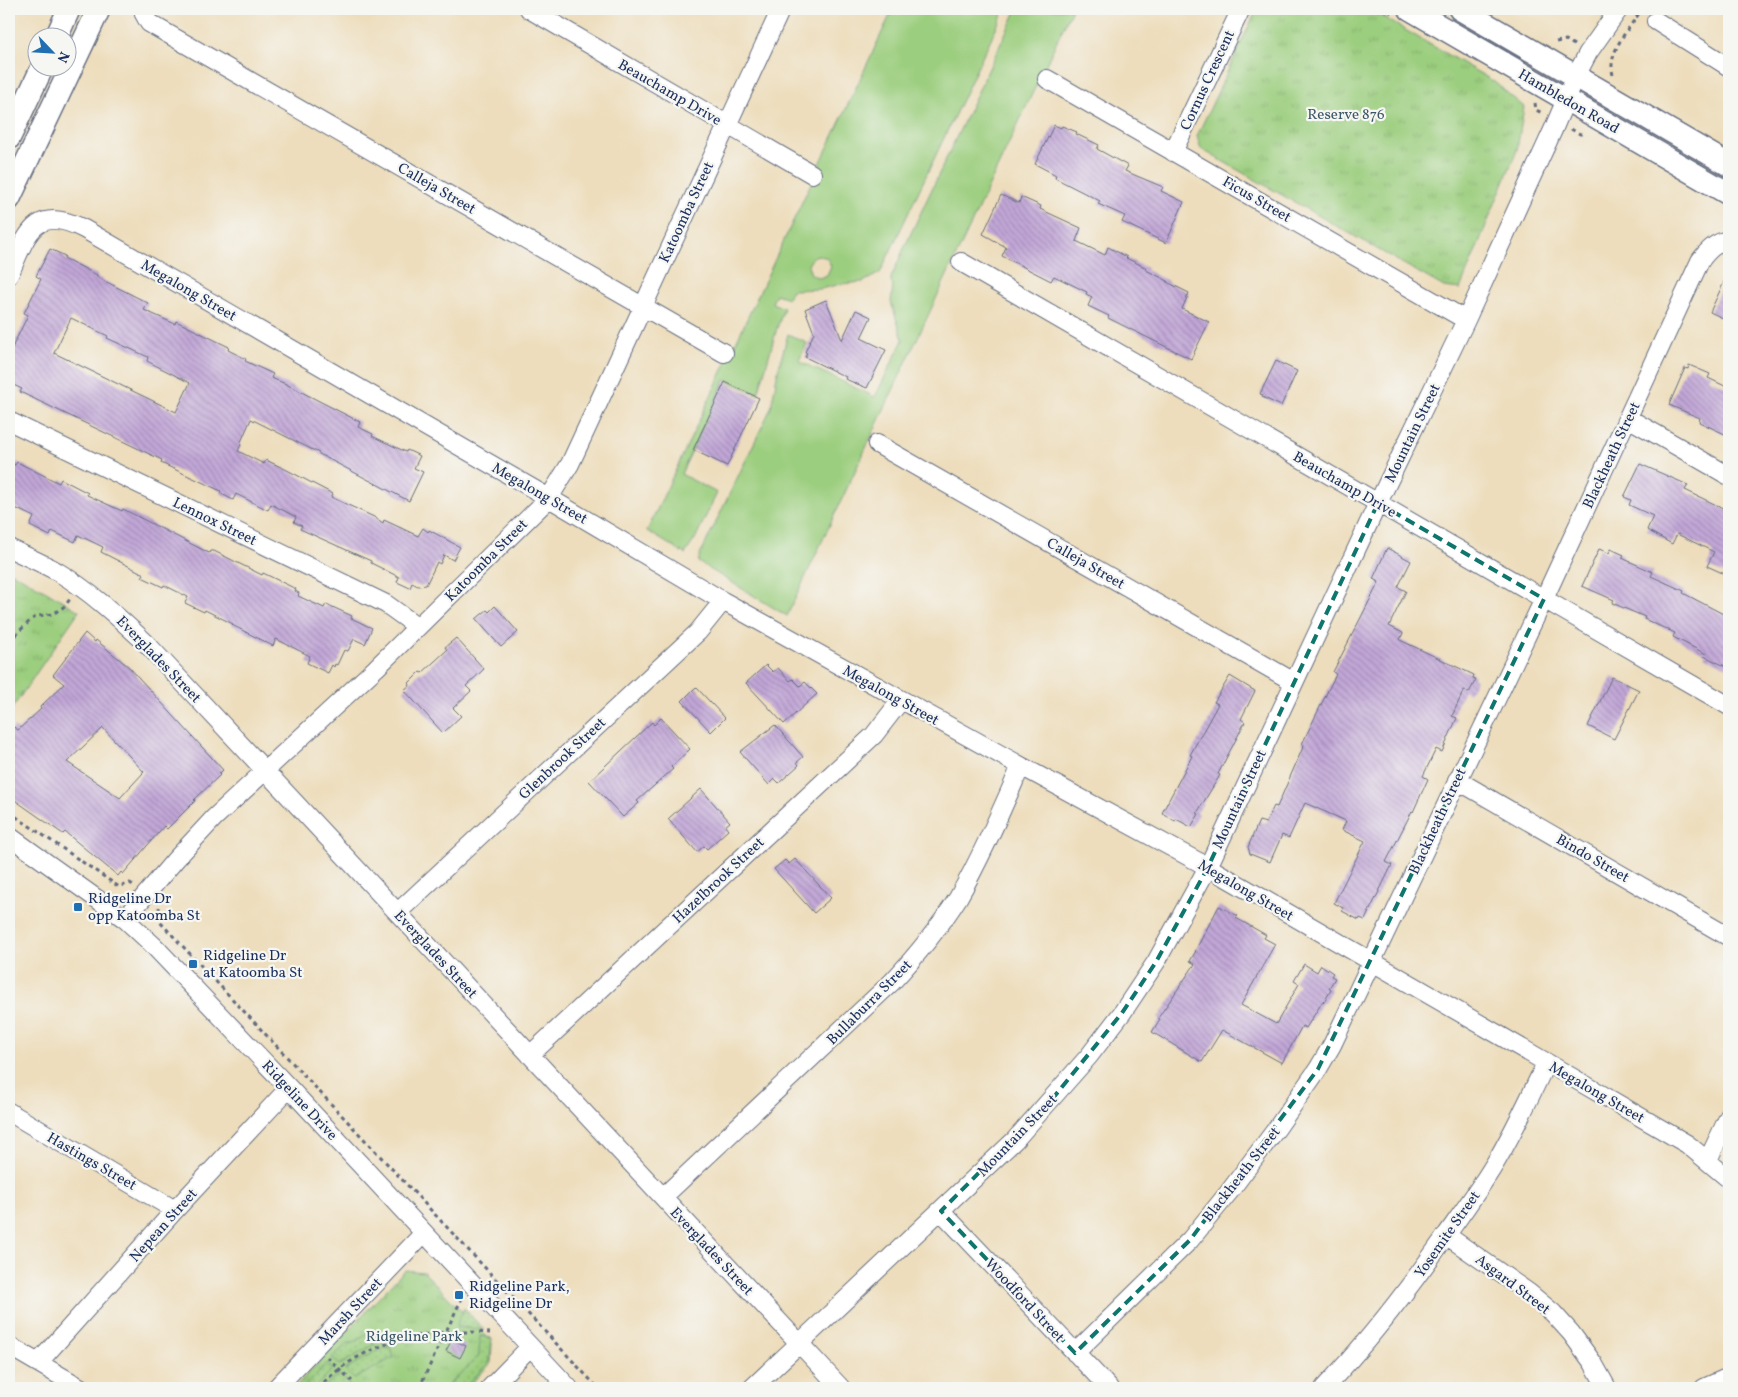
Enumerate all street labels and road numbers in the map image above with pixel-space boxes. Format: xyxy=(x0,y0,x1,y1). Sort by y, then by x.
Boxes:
street label: Cornus Crescent xyxy=(1176,27,1241,134)
street label: Beauchamp Drive xyxy=(613,55,725,132)
street label: Hambledon Road xyxy=(1514,65,1623,140)
street label: Calleja Street xyxy=(393,158,479,220)
street label: Katoomba Street xyxy=(655,158,720,267)
street label: Ficus Street xyxy=(1218,172,1295,228)
street label: Megalong Street xyxy=(137,255,240,327)
street label: Mountain Street xyxy=(1380,381,1446,487)
street label: Blackheath Street xyxy=(1578,399,1646,512)
street label: Beauchamp Drive xyxy=(1288,447,1400,524)
street label: Megalong Street xyxy=(488,458,591,530)
street label: Lennox Street xyxy=(169,493,260,552)
street label: Katoomba Street xyxy=(441,515,533,607)
street label: Calleja Street xyxy=(1042,533,1128,595)
street label: Everglades Street xyxy=(111,612,205,708)
street label: Megalong Street xyxy=(838,661,942,732)
street label: Glenbrook Street xyxy=(515,713,611,805)
street label: Mountain Street xyxy=(1208,746,1273,853)
street label: Blackheath Street xyxy=(1404,765,1472,878)
street label: Bindo Street xyxy=(1552,830,1633,889)
street label: Hazelbrook Street xyxy=(668,833,770,929)
street label: Megalong Street xyxy=(1194,855,1297,927)
street label: Everglades Street xyxy=(388,906,481,1004)
street label: Bullaburra Street xyxy=(823,956,918,1051)
street label: Ridgeline Drive xyxy=(256,1056,342,1146)
street label: Megalong Street xyxy=(1545,1057,1648,1129)
street label: Mountain Street xyxy=(973,1090,1063,1182)
street label: Blackheath Street xyxy=(1198,1123,1286,1227)
street label: Hastings Street xyxy=(43,1128,140,1196)
street label: Nepean Street xyxy=(125,1185,203,1267)
street label: Yosemite Street xyxy=(1410,1187,1486,1283)
street label: Everglades Street xyxy=(664,1203,757,1301)
street label: Asgard Street xyxy=(1470,1250,1554,1320)
street label: Woodford Street xyxy=(979,1254,1069,1348)
street label: Marsh Street xyxy=(314,1274,388,1350)

